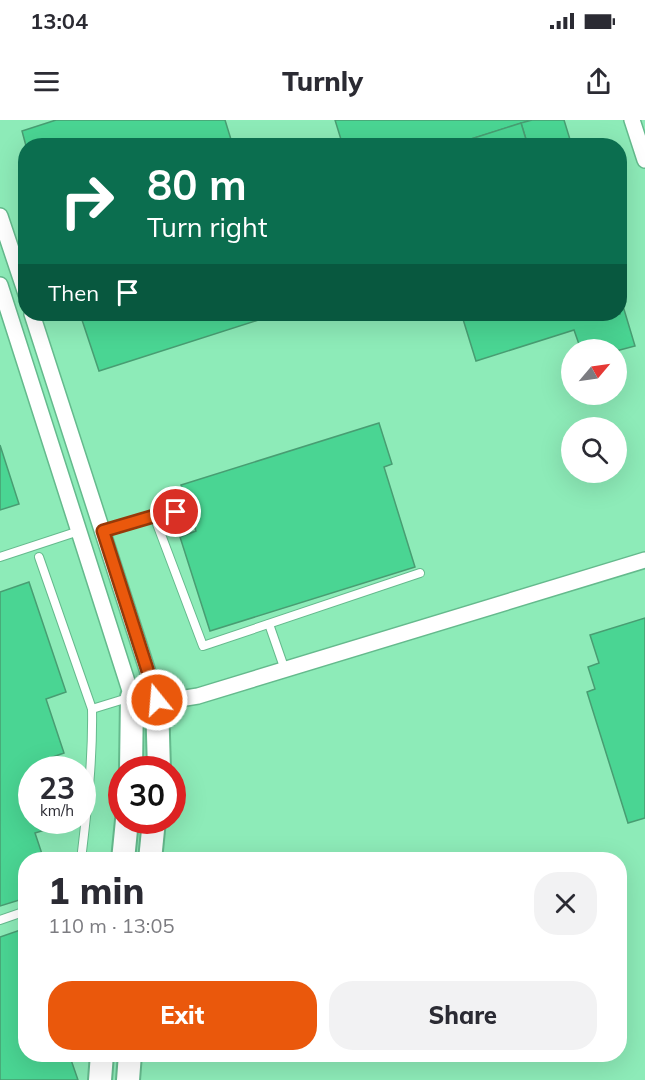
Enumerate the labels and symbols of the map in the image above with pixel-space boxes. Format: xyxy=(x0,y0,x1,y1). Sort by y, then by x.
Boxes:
north arrow xyxy=(561,339,627,405)
pin xyxy=(150,486,201,537)
position arrow xyxy=(125,668,189,732)
speed limit sign: 30 xyxy=(108,756,186,834)

